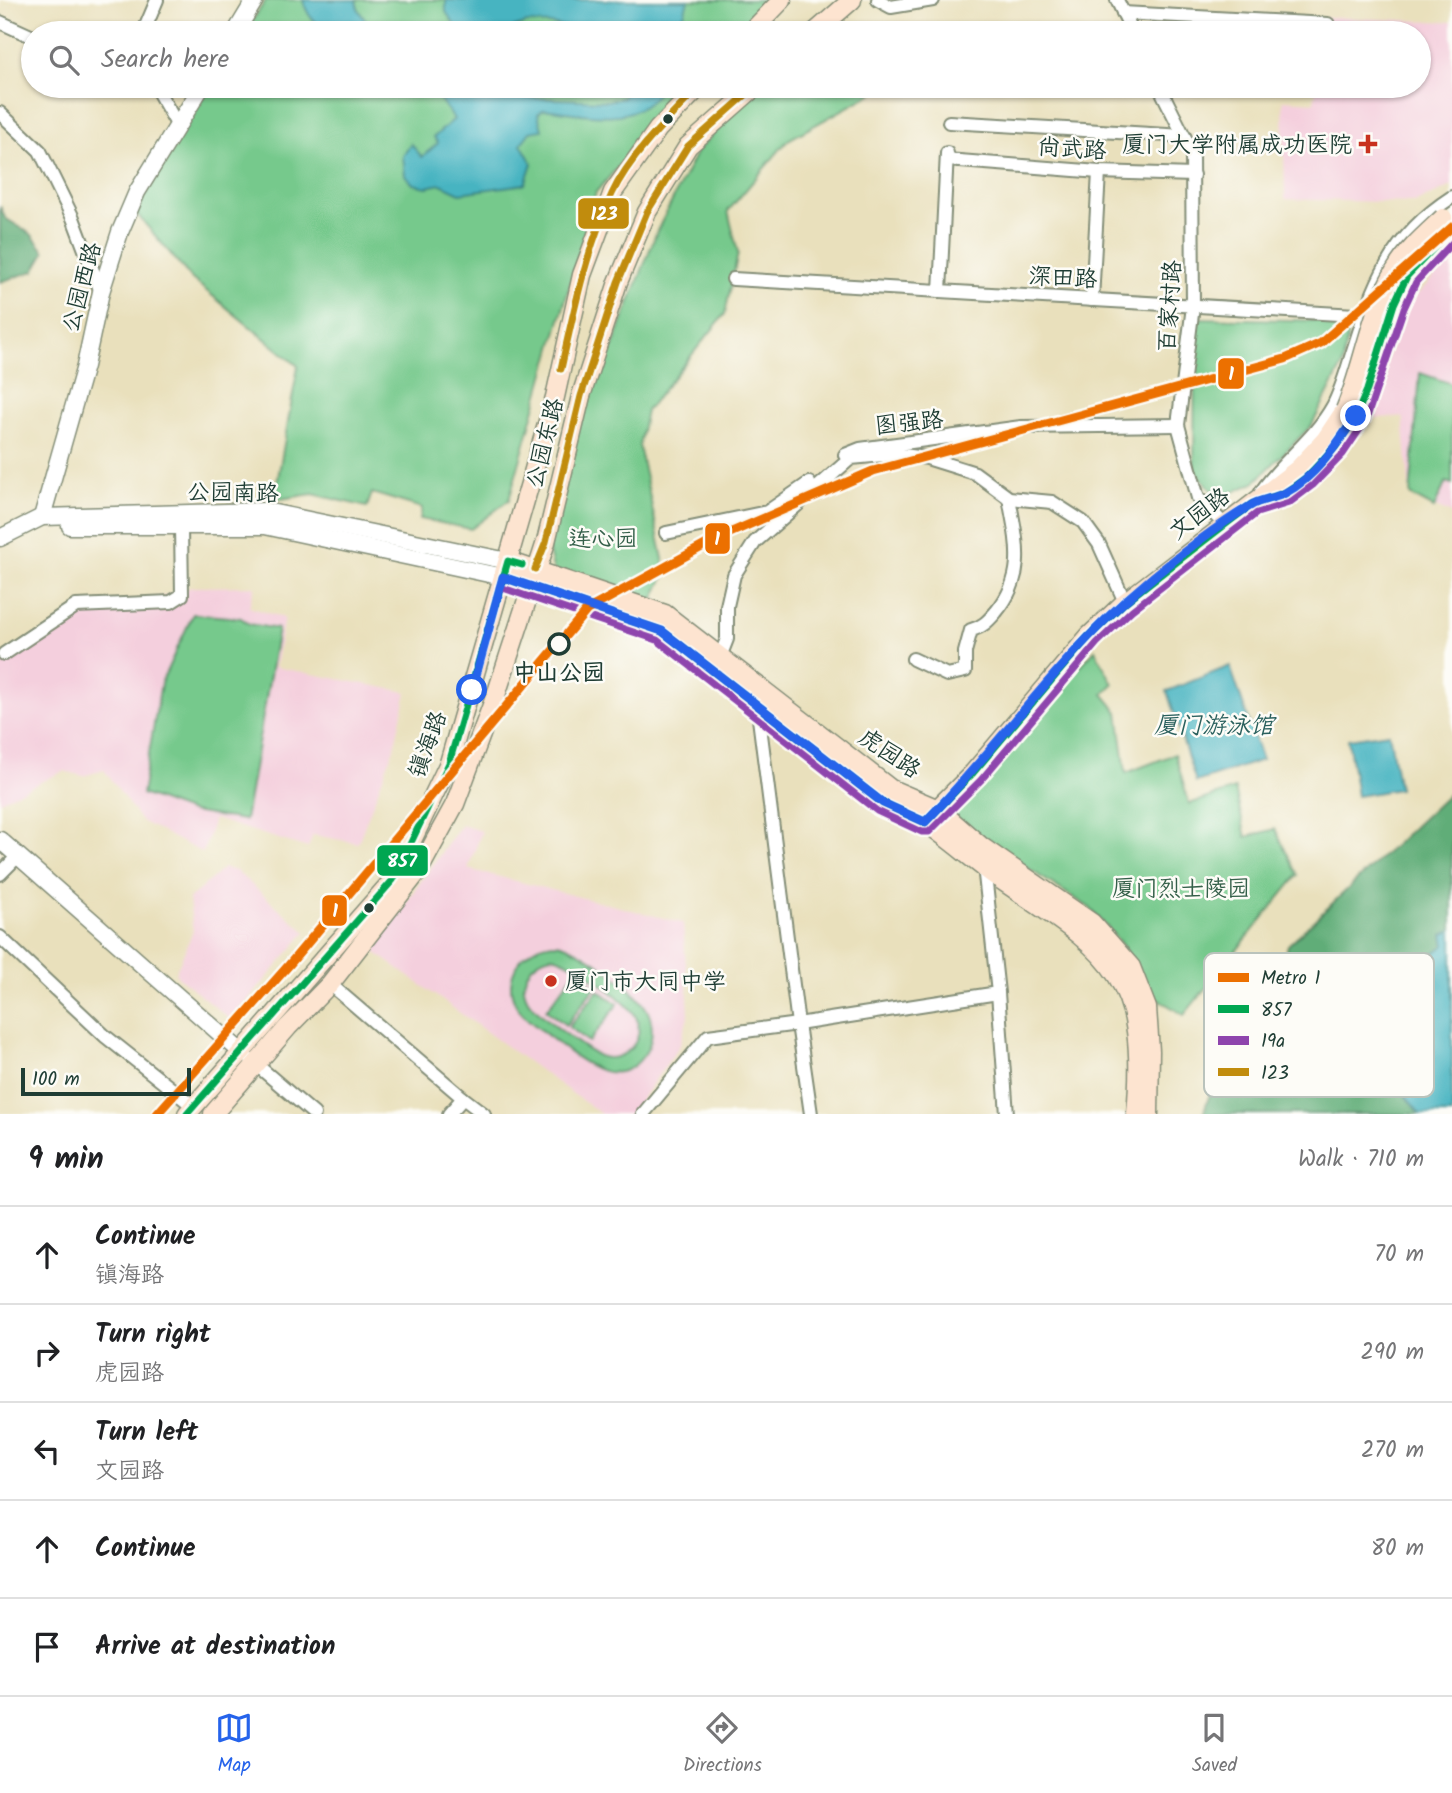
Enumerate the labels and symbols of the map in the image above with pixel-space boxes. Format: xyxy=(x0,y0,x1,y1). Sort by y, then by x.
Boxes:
unlabelled marker xyxy=(661,112,675,126)
place label: 厦门大学附属成功医院 xyxy=(1122,128,1352,164)
street label: 尚武路 xyxy=(1036,130,1108,170)
marker: 厦门大学附属成功医院 xyxy=(1358,134,1378,154)
line badge: 123 xyxy=(577,197,630,230)
text: 123 xyxy=(590,200,618,230)
street label: 公园西路 xyxy=(54,238,112,337)
street label: 深田路 xyxy=(1028,259,1098,299)
street label: 百家村路 xyxy=(1150,259,1192,353)
line badge: 1 xyxy=(1217,357,1245,390)
text: 1 xyxy=(1228,360,1234,390)
street label: 公园东路 xyxy=(517,394,575,492)
route end xyxy=(1340,400,1371,431)
street label: 图强路 xyxy=(873,402,945,445)
street label: 公园南路 xyxy=(187,475,279,513)
street label: 文园路 xyxy=(1162,479,1239,550)
park label: 连心园 xyxy=(569,522,638,558)
line badge: 1 xyxy=(704,522,731,555)
text: 1 xyxy=(714,525,720,555)
marker: 中山公园 xyxy=(548,633,570,655)
place label: 中山公园 xyxy=(513,656,605,692)
route start xyxy=(456,674,487,705)
street label: 镇海路 xyxy=(400,706,458,783)
water label: 厦门游泳馆 xyxy=(1154,707,1277,746)
street label: 虎园路 xyxy=(850,720,928,789)
line badge: 857 xyxy=(376,844,429,877)
text: 857 xyxy=(387,847,418,877)
park label: 厦门烈士陵园 xyxy=(1112,872,1250,908)
line badge: 1 xyxy=(321,894,348,927)
text: 1 xyxy=(332,897,338,927)
unlabelled marker xyxy=(362,901,376,915)
legend xyxy=(1204,953,1434,1097)
text: Metro 1 xyxy=(1261,964,1320,994)
place label: 厦门市大同中学 xyxy=(565,965,726,1001)
marker: 厦门市大同中学 xyxy=(543,973,559,989)
text: 857 xyxy=(1261,996,1293,1026)
text: 19a xyxy=(1261,1027,1285,1057)
text: 123 xyxy=(1261,1059,1289,1089)
scale bar xyxy=(21,1065,191,1097)

